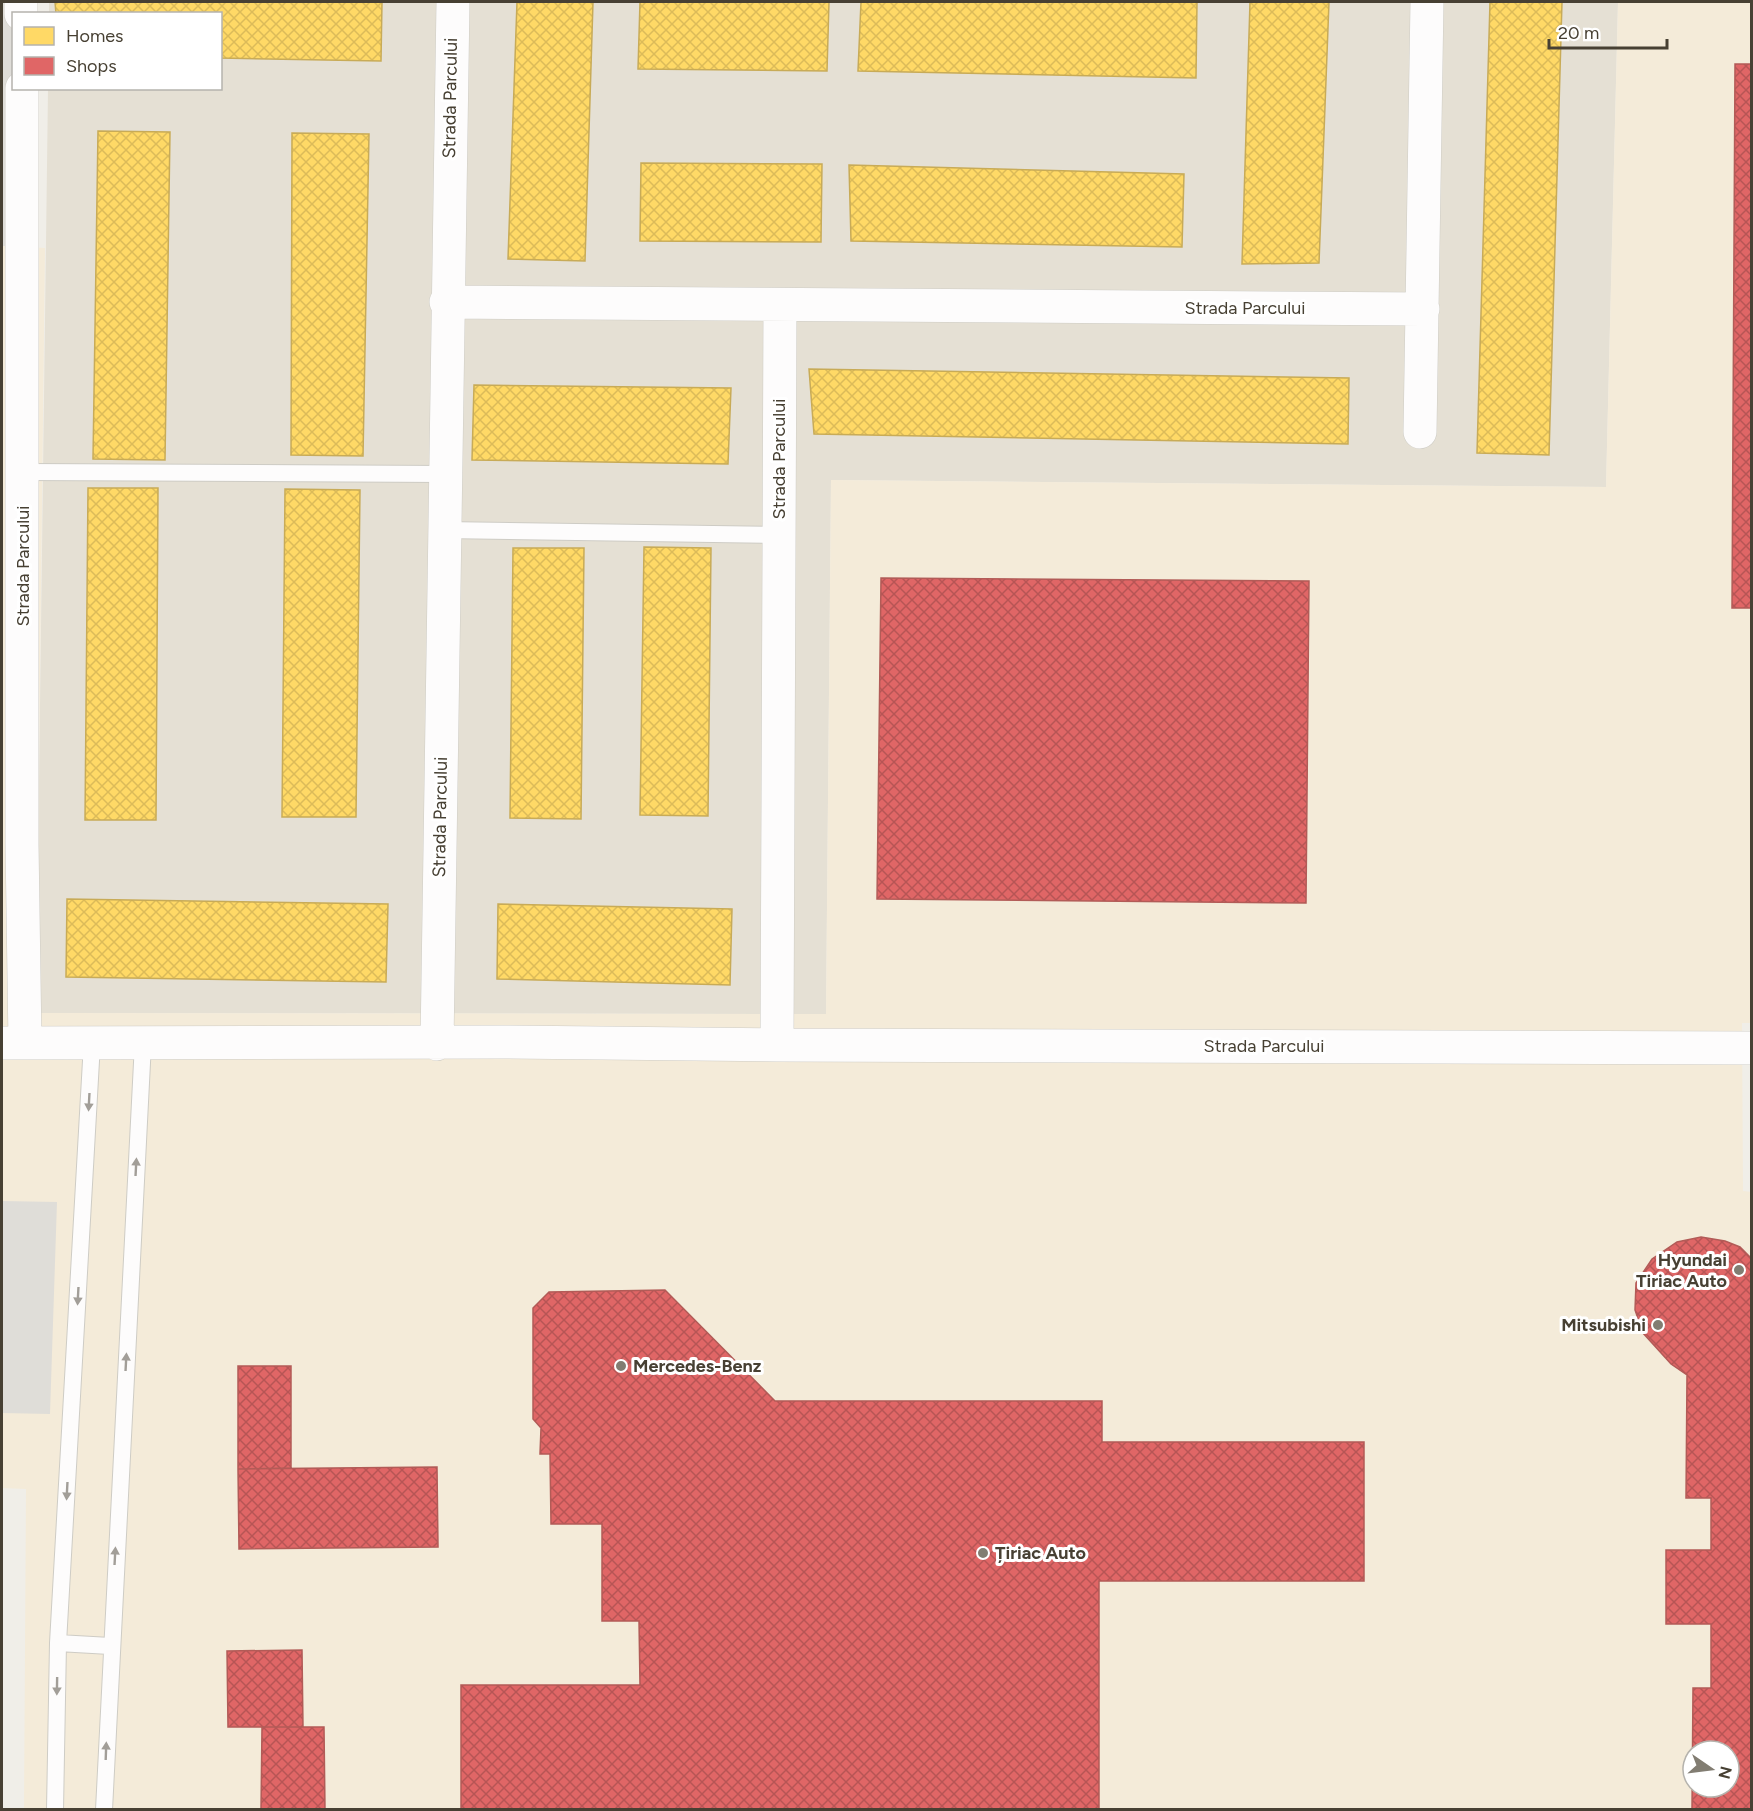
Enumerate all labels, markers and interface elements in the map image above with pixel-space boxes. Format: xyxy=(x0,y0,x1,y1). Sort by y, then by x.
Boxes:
legend xyxy=(12,12,222,90)
scale bar xyxy=(1549,12,1668,50)
text: 20 m xyxy=(1558,22,1599,44)
text: Homes xyxy=(66,25,124,47)
street label: Strada Parcului xyxy=(438,37,462,159)
text: Shops xyxy=(66,55,117,77)
street label: Strada Parcului xyxy=(1185,297,1305,319)
street label: Strada Parcului xyxy=(768,399,790,519)
street label: Strada Parcului xyxy=(12,506,34,626)
street label: Strada Parcului xyxy=(428,756,452,878)
street label: Strada Parcului xyxy=(1204,1035,1324,1057)
one-way arrow xyxy=(85,1092,94,1111)
one-way arrow xyxy=(131,1157,141,1176)
place label: Hyundai Tiriac Auto xyxy=(1636,1249,1727,1292)
marker: Hyundai Tiriac Auto xyxy=(1732,1263,1746,1277)
one-way arrow xyxy=(73,1287,83,1306)
place label: Mitsubishi xyxy=(1561,1314,1646,1336)
marker: Mitsubishi xyxy=(1651,1318,1665,1332)
one-way arrow xyxy=(121,1352,130,1371)
place label: Mercedes-Benz xyxy=(633,1355,762,1377)
marker: Mercedes-Benz xyxy=(614,1359,628,1373)
one-way arrow xyxy=(62,1481,71,1500)
place label: Țiriac Auto xyxy=(995,1542,1086,1564)
marker: Țiriac Auto xyxy=(976,1546,990,1560)
one-way arrow xyxy=(111,1547,120,1566)
one-way arrow xyxy=(52,1676,62,1695)
north arrow xyxy=(1681,1739,1741,1799)
one-way arrow xyxy=(102,1742,111,1761)
text: N xyxy=(1714,1764,1736,1781)

